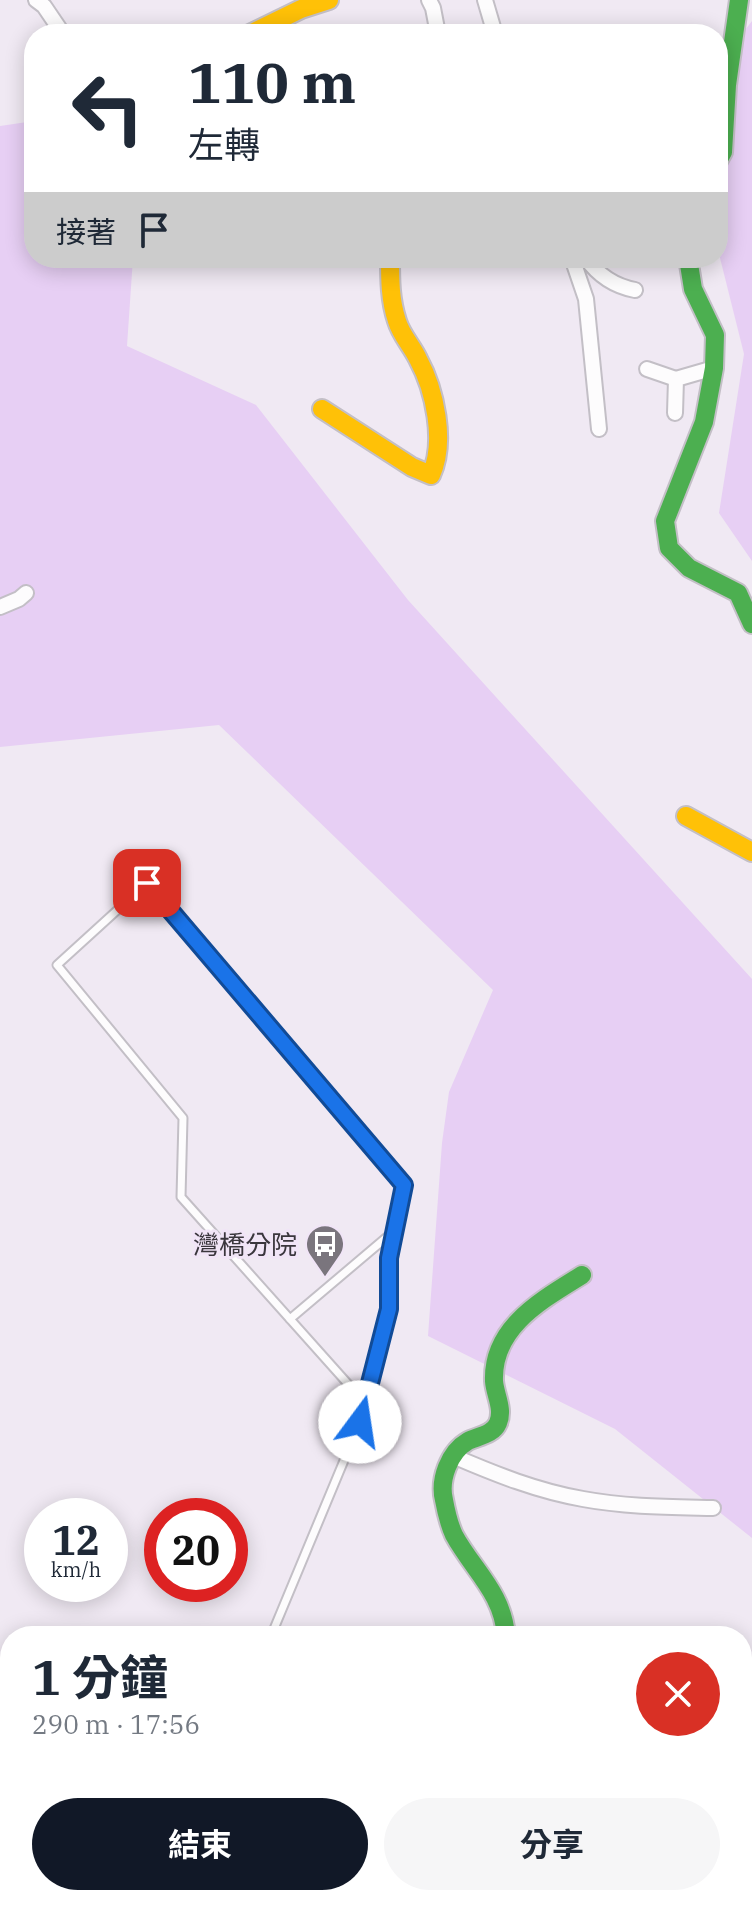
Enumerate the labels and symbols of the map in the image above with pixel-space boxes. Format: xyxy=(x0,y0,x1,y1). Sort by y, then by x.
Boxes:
pin xyxy=(113,849,181,917)
bus stop icon: 灣橋分院 xyxy=(304,1223,346,1278)
place label: 灣橋分院 xyxy=(193,1227,297,1261)
position arrow xyxy=(318,1380,402,1464)
speed limit sign: 20 xyxy=(144,1498,248,1602)

